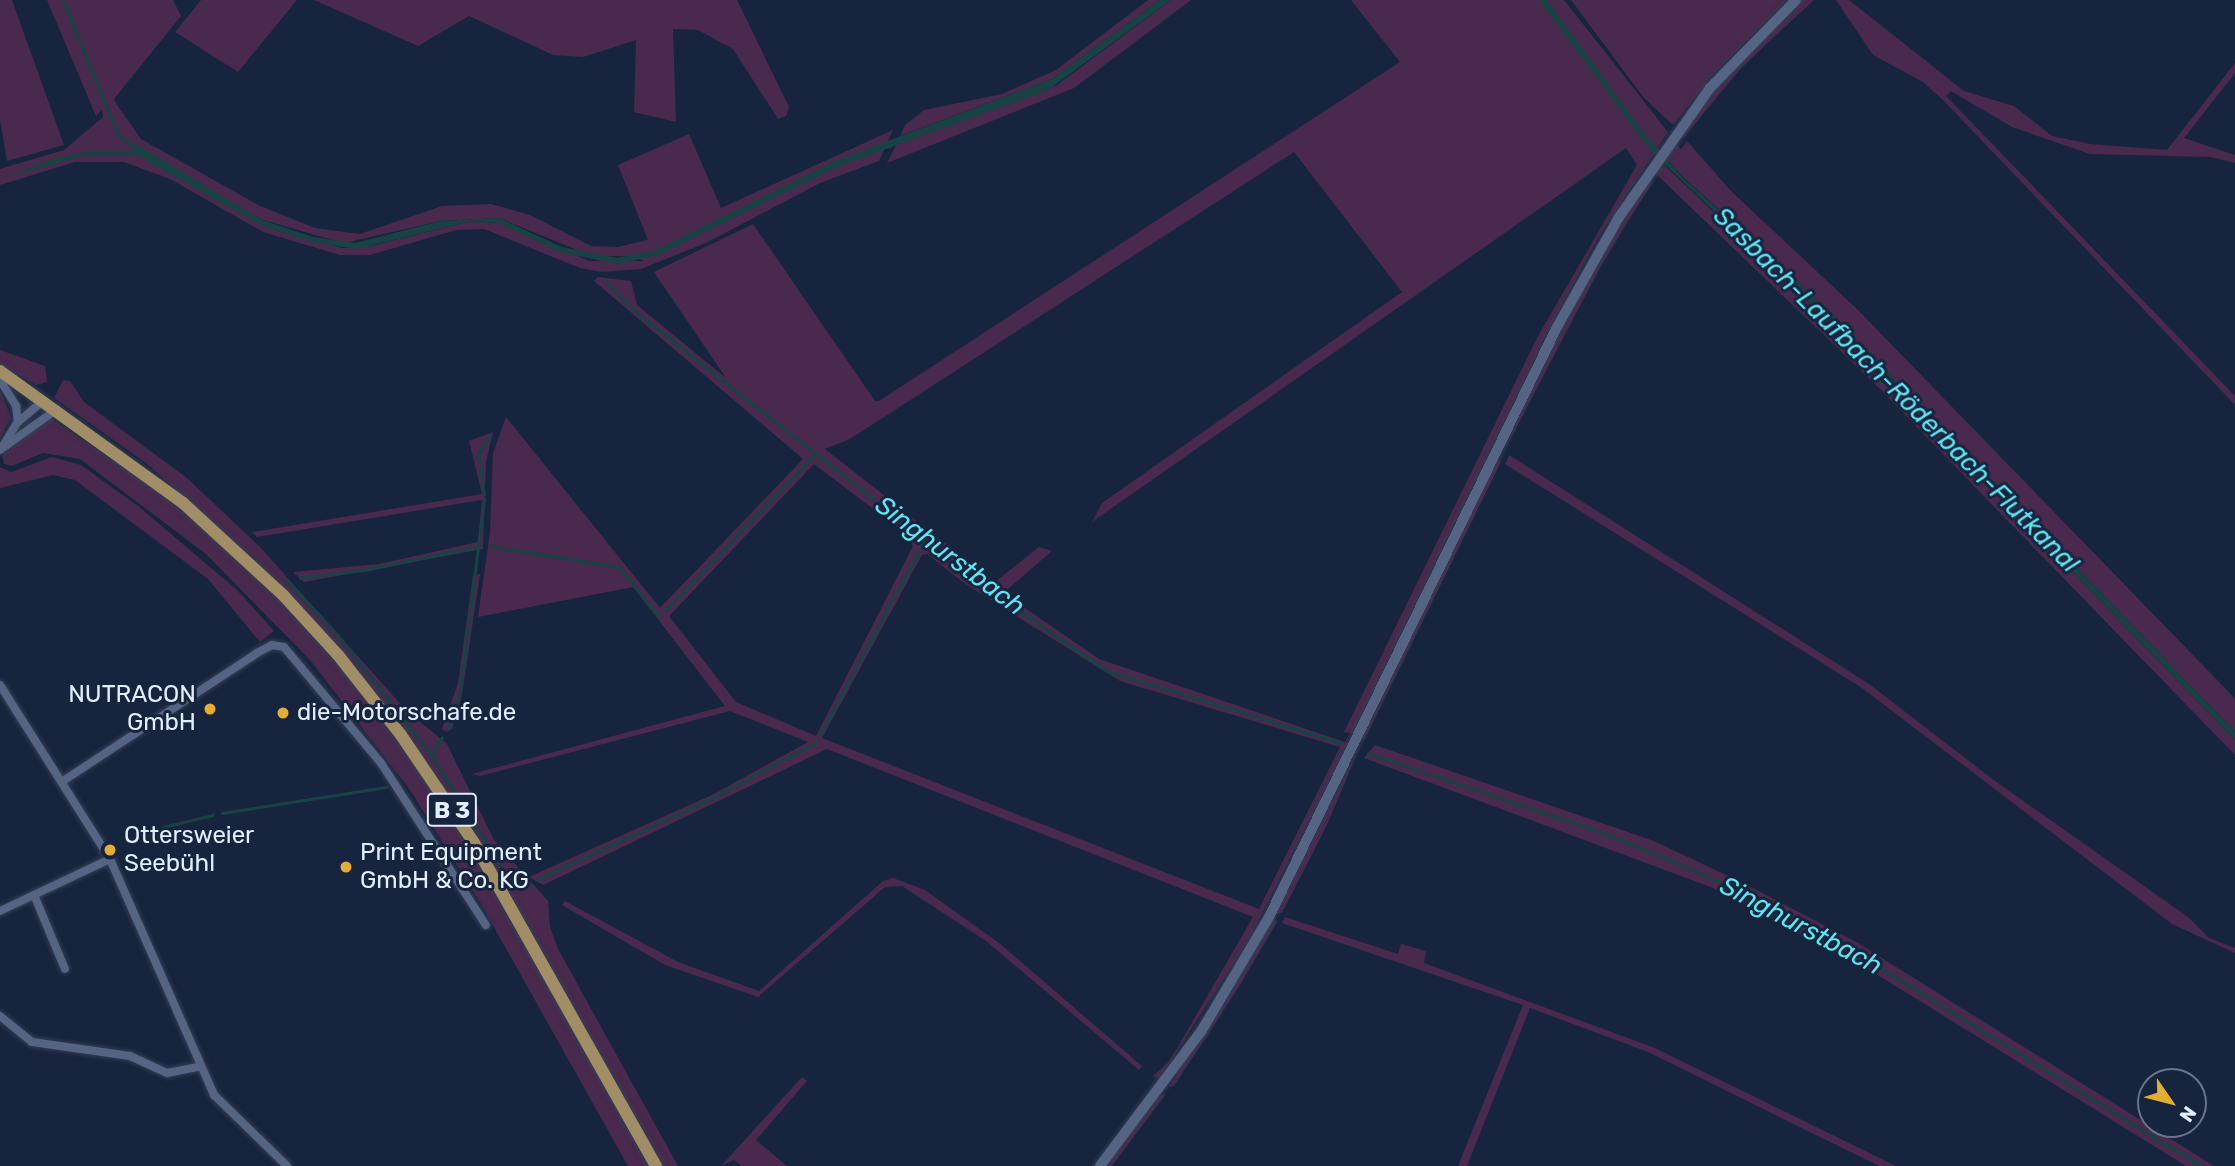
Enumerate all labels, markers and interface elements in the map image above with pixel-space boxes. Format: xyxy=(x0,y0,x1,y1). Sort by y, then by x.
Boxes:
water label: Sasbach-Laufbach-Röderbach-Flutkanal xyxy=(1707,201,2085,579)
water label: Singhurstbach xyxy=(869,490,1031,622)
place label: NUTRACON GmbH xyxy=(68,681,196,737)
place label: die-Motorschafe.de xyxy=(297,699,516,727)
marker: NUTRACON GmbH xyxy=(202,701,218,717)
marker: die-Motorschafe.de xyxy=(275,705,291,721)
road number: B 3 xyxy=(426,790,478,830)
place label: Ottersweier Seebühl xyxy=(124,822,254,878)
place label: Print Equipment GmbH & Co. KG xyxy=(360,839,542,895)
marker: Ottersweier Seebühl xyxy=(102,842,118,858)
marker: Print Equipment GmbH & Co. KG xyxy=(338,859,354,875)
water label: Singhurstbach xyxy=(1715,870,1887,982)
north arrow xyxy=(2137,1068,2207,1138)
text: N xyxy=(2175,1102,2201,1126)

